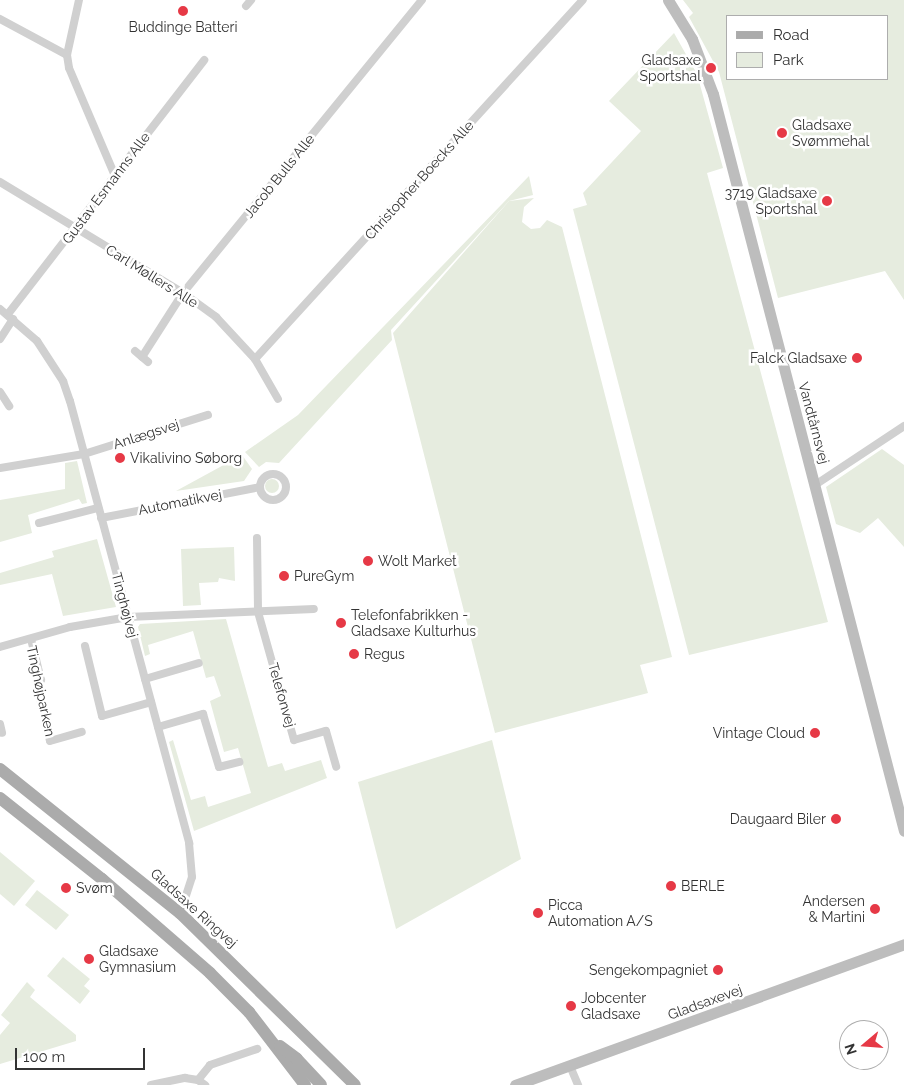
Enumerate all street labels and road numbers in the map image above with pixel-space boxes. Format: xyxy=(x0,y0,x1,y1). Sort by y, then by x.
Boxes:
street label: Christopher Boecks Alle xyxy=(361,117,477,243)
street label: Gustav Esmanns Alle xyxy=(58,129,154,247)
street label: Jacob Bulls Alle xyxy=(240,131,318,221)
street label: Carl Møllers Alle xyxy=(102,241,202,311)
street label: Vandtårnsvej xyxy=(795,380,833,466)
street label: Anlægsvej xyxy=(111,415,181,453)
street label: Automatikvej xyxy=(137,486,223,518)
street label: Tinghøjvej xyxy=(108,571,142,639)
street label: Tinghøjparken xyxy=(23,644,59,738)
street label: Telefonvej xyxy=(265,661,299,729)
street label: Gladsaxe Ringvej xyxy=(147,865,241,951)
street label: Gladsaxevej xyxy=(666,981,744,1023)

